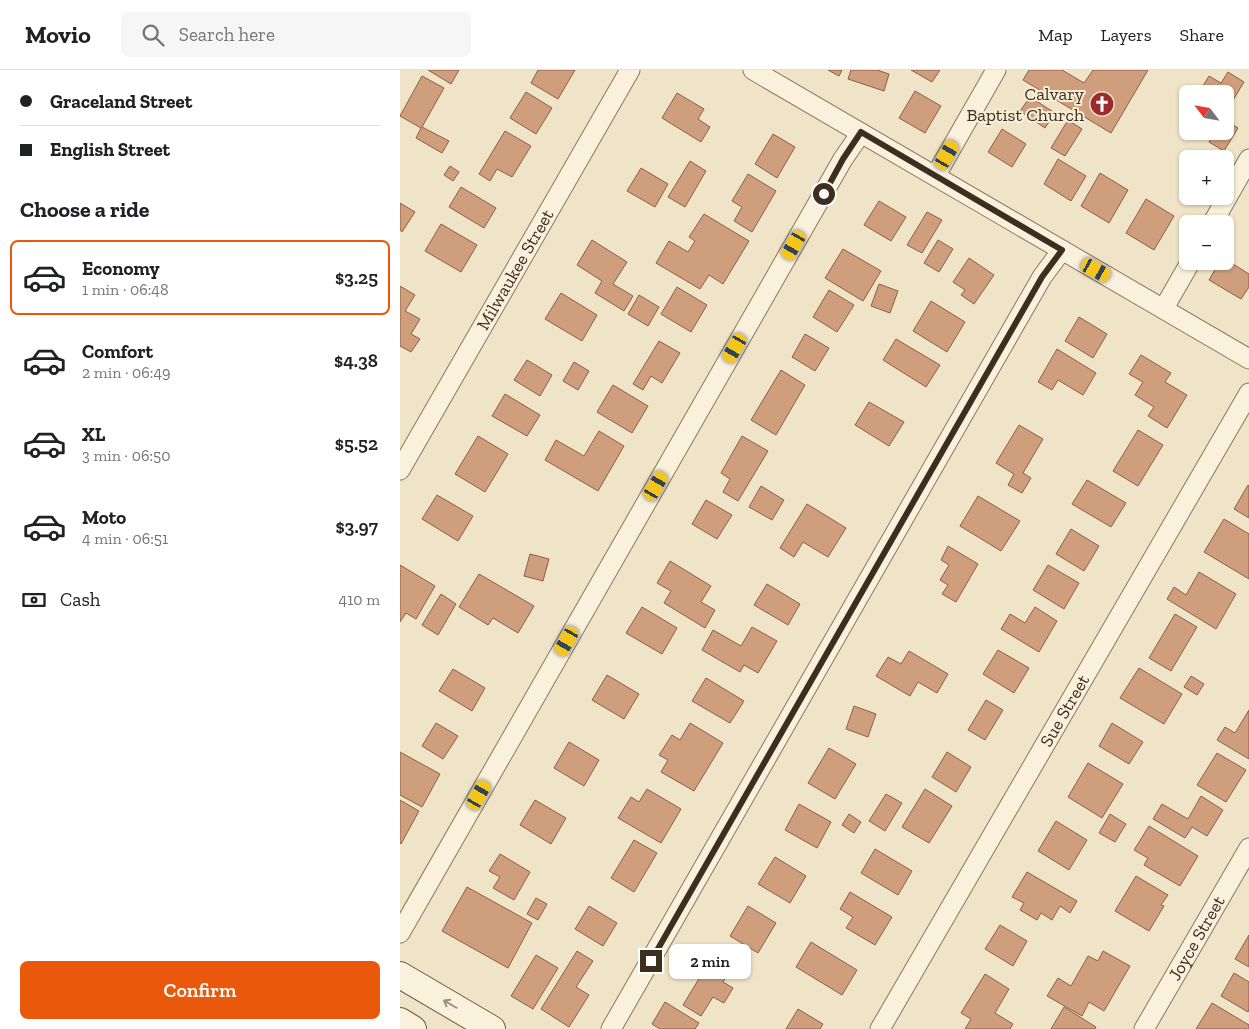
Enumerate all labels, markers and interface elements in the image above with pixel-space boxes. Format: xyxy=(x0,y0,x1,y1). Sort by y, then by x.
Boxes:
search box xyxy=(121,12,471,57)
text: Movio xyxy=(25,20,91,49)
icon: search xyxy=(139,21,167,49)
text: Search here xyxy=(179,23,275,46)
text: Map xyxy=(1038,24,1073,46)
text: Layers xyxy=(1101,24,1152,46)
text: Share xyxy=(1180,24,1224,46)
place label: Calvary Baptist Church xyxy=(966,83,1085,126)
north arrow xyxy=(1179,85,1234,140)
map controls xyxy=(1179,85,1234,270)
text: Graceland Street xyxy=(50,90,192,113)
church icon: Calvary Baptist Church xyxy=(1089,91,1115,117)
text: English Street xyxy=(50,138,170,161)
car xyxy=(933,138,960,172)
button: + xyxy=(1179,150,1234,205)
route start xyxy=(813,183,835,205)
text: Choose a ride xyxy=(20,196,150,223)
street label: Milwaukee Street xyxy=(472,205,559,334)
button: − xyxy=(1179,215,1234,270)
car xyxy=(780,228,807,262)
icon: car xyxy=(22,255,67,300)
car xyxy=(1079,256,1112,284)
text: Economy xyxy=(82,257,160,280)
text: $3.25 xyxy=(335,266,378,289)
text: 1 min · 06:48 xyxy=(82,280,169,299)
car xyxy=(721,331,748,365)
icon: car xyxy=(22,338,67,383)
text: Comfort xyxy=(82,340,153,363)
text: $4.38 xyxy=(334,349,378,372)
text: 2 min · 06:49 xyxy=(82,363,171,382)
icon: car xyxy=(22,421,67,466)
text: XL xyxy=(82,423,105,446)
text: $5.52 xyxy=(335,432,378,455)
text: 3 min · 06:50 xyxy=(82,446,170,465)
car xyxy=(642,469,669,503)
icon: car xyxy=(22,504,67,549)
text: Moto xyxy=(82,506,126,529)
text: $3.97 xyxy=(335,515,378,538)
text: 4 min · 06:51 xyxy=(82,529,168,548)
icon: cash xyxy=(20,586,48,614)
text: Cash xyxy=(60,588,100,611)
text: 410 m xyxy=(339,590,380,609)
car xyxy=(553,624,580,658)
street label: Sue Street xyxy=(1035,670,1094,751)
car xyxy=(465,778,492,812)
street label: Joyce Street xyxy=(1164,892,1230,984)
callout: 2 min xyxy=(668,944,751,978)
route end xyxy=(640,950,662,972)
text: 2 min xyxy=(690,952,730,971)
button: Confirm xyxy=(20,961,380,1019)
one-way arrow xyxy=(444,999,458,1009)

